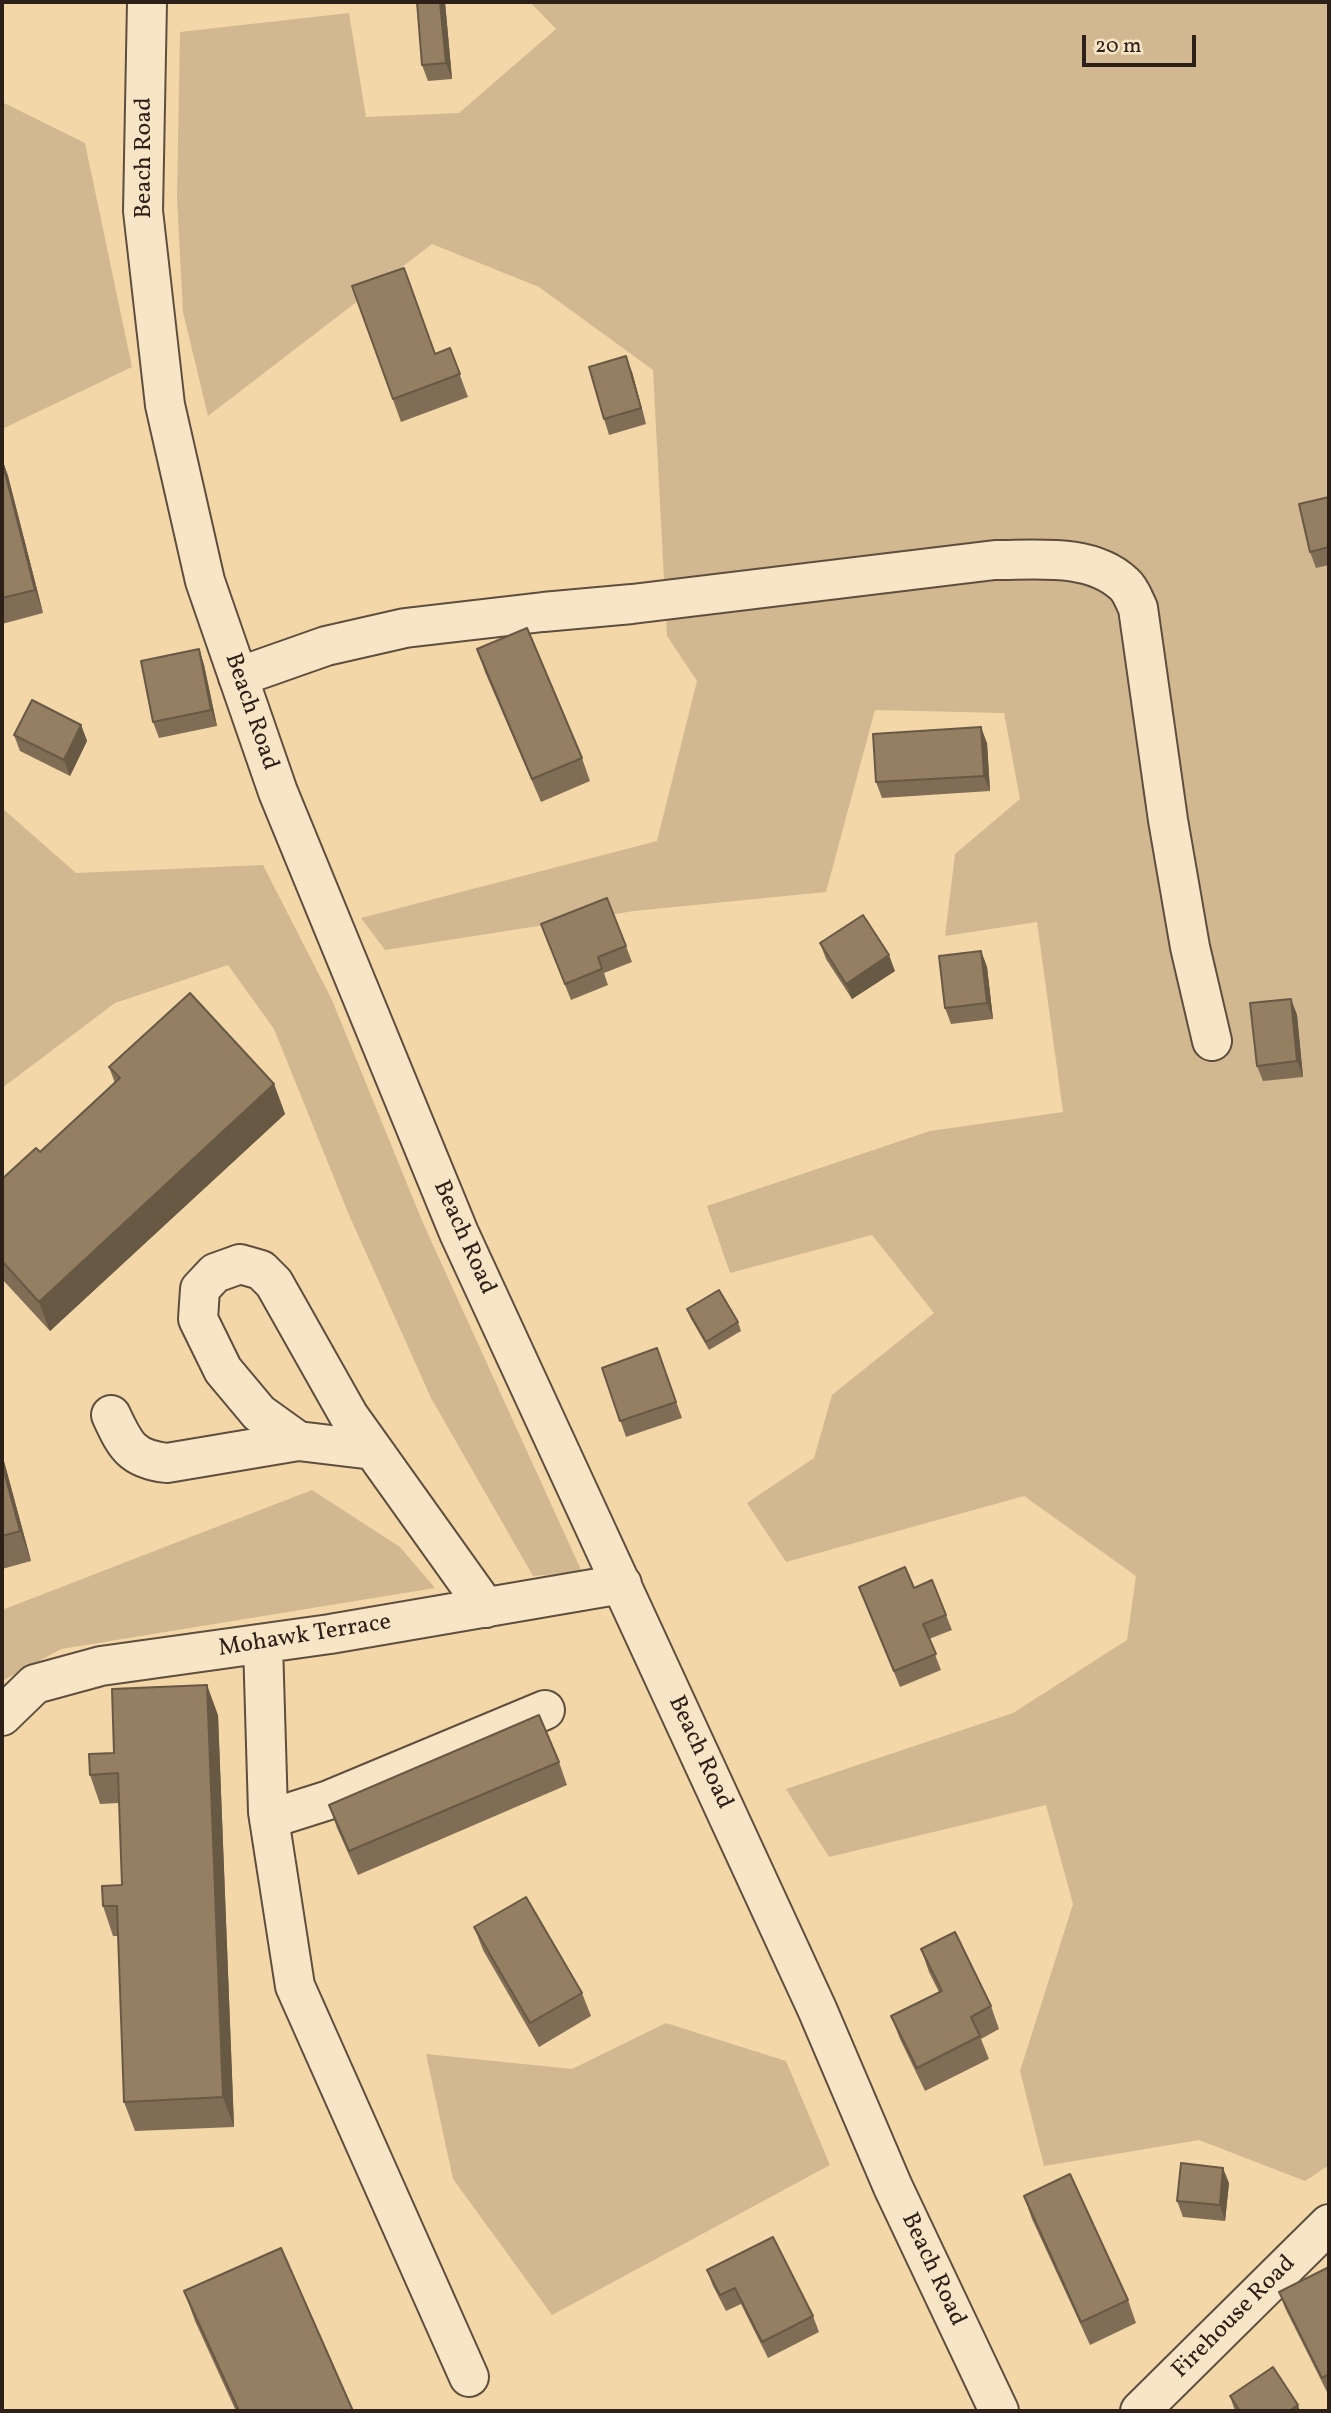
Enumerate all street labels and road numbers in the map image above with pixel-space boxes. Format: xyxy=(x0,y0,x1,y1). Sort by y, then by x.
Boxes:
street label: Beach Road xyxy=(132,97,160,219)
street label: Beach Road xyxy=(217,650,283,774)
street label: Beach Road xyxy=(425,1177,501,1299)
street label: Mohawk Terrace xyxy=(217,1609,393,1665)
street label: Beach Road xyxy=(660,1692,738,1814)
street label: Beach Road xyxy=(893,2209,971,2331)
street label: Firehouse Road xyxy=(1167,2250,1303,2386)

